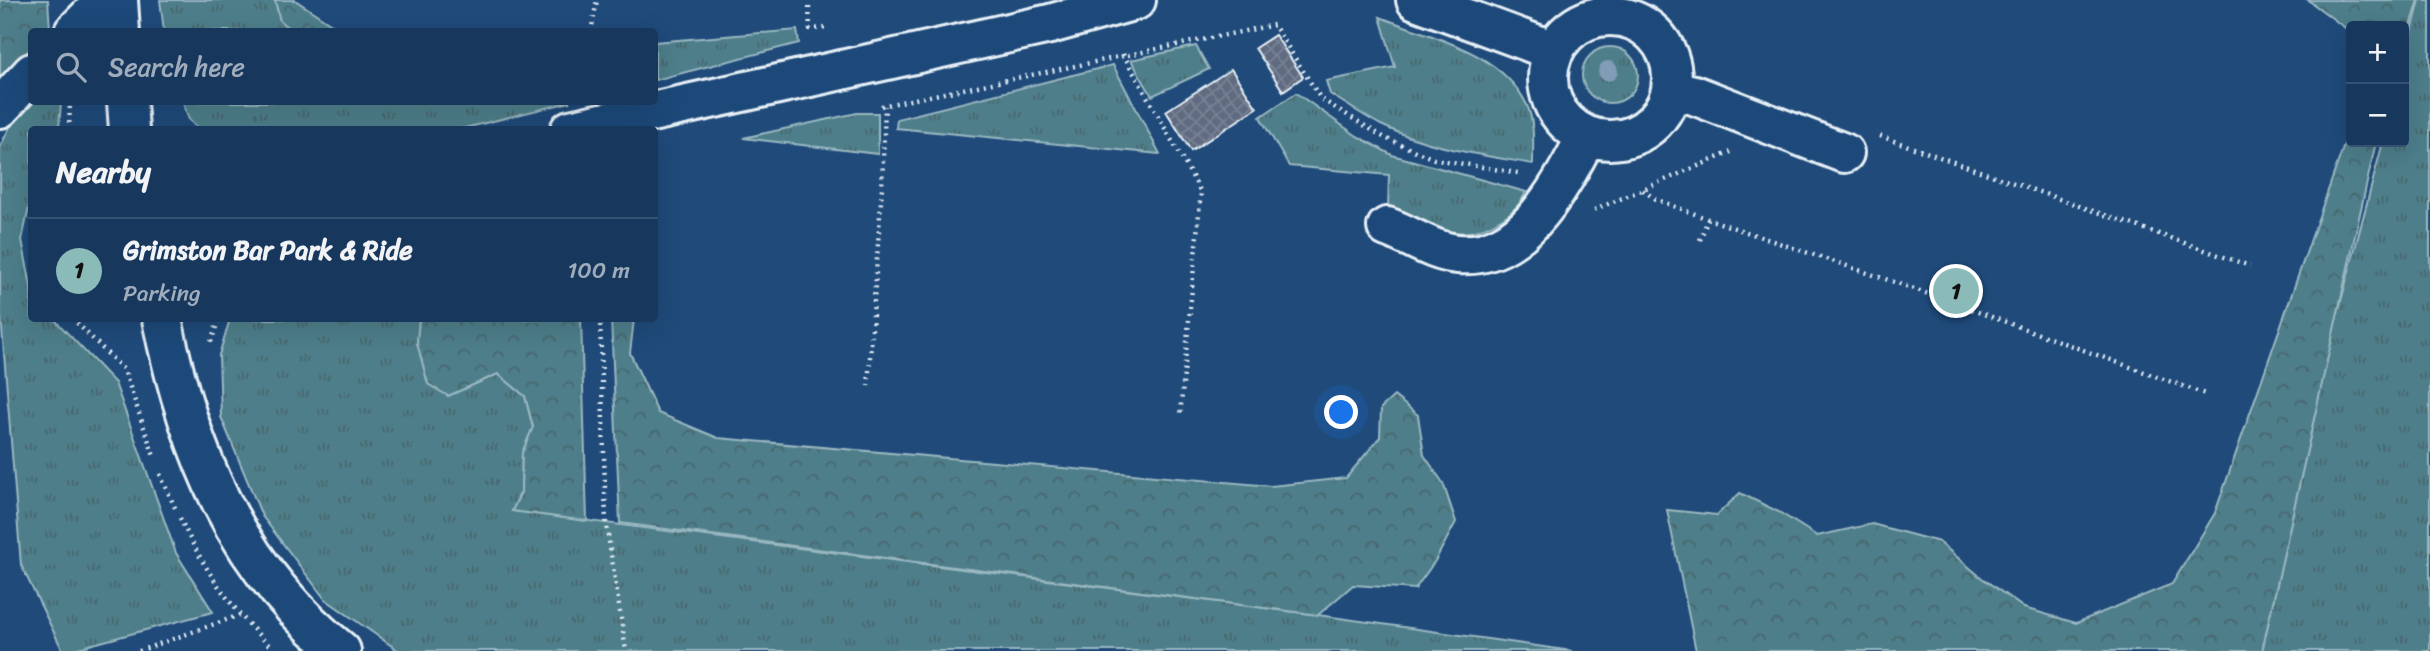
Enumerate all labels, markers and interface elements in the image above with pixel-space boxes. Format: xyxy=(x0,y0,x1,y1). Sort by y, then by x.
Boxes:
map controls xyxy=(2346,21,2409,147)
button: + xyxy=(2346,21,2409,84)
search box xyxy=(28,28,658,105)
text: Search here xyxy=(108,44,245,90)
icon: search xyxy=(52,48,90,86)
button: − xyxy=(2346,84,2409,147)
text: Nearby xyxy=(56,145,151,199)
text: Grimston Bar Park & Ride xyxy=(123,227,413,273)
text: 1 xyxy=(74,250,84,291)
text: 100 m xyxy=(567,250,630,291)
pin: 1 xyxy=(1933,265,1979,317)
text: Parking xyxy=(123,273,201,314)
your location xyxy=(1324,395,1358,429)

